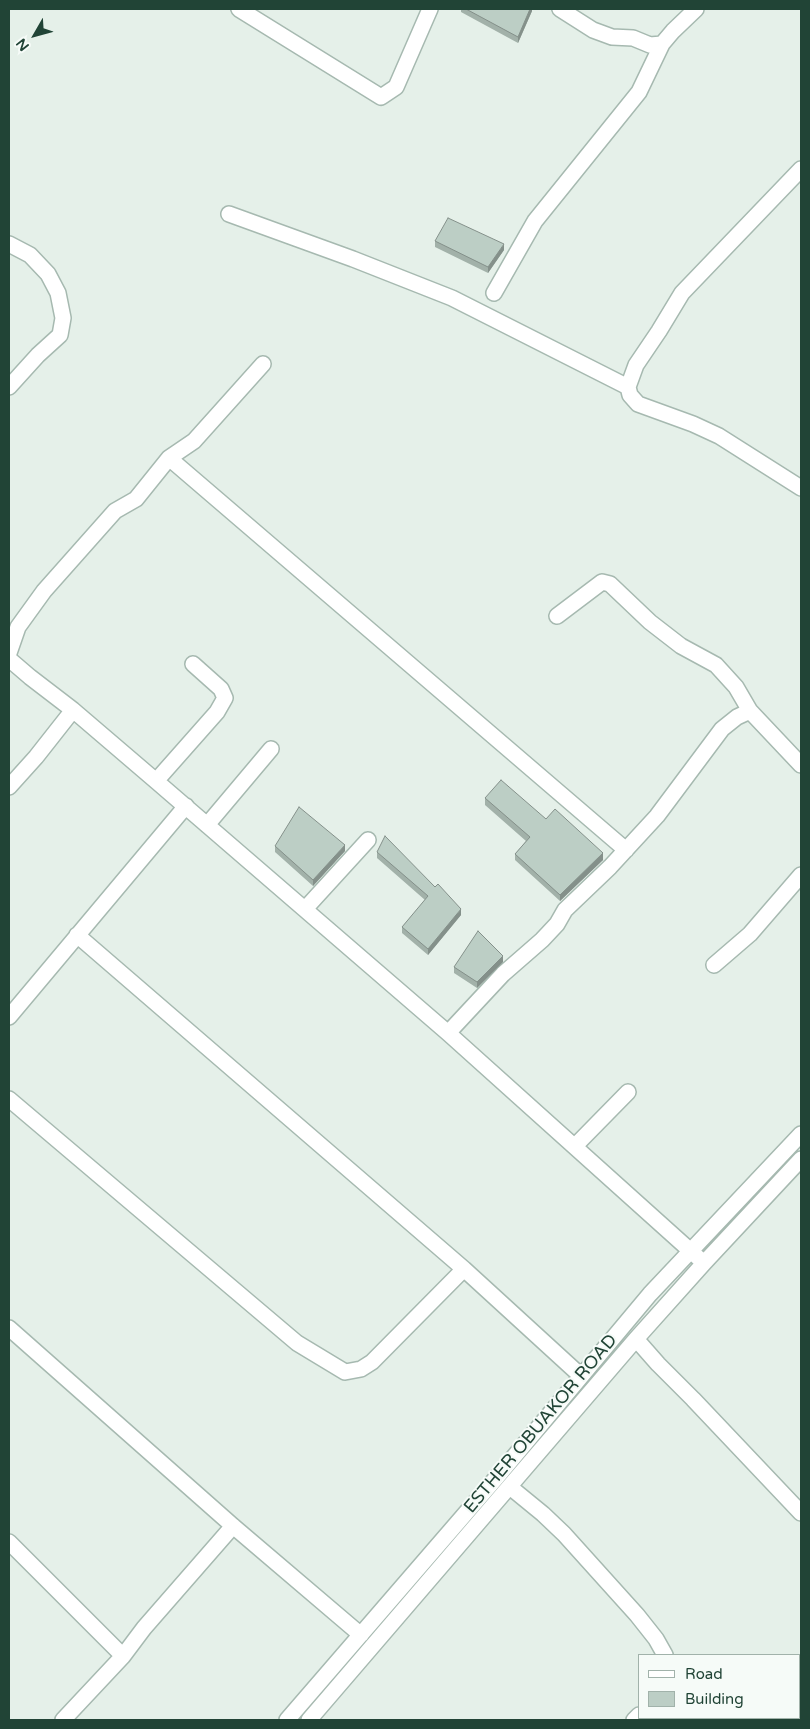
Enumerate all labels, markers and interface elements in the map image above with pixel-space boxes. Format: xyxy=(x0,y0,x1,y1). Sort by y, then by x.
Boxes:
north arrow xyxy=(10,10,60,60)
text: N xyxy=(13,35,33,54)
street label: ESTHER OBUAKOR ROAD xyxy=(460,1330,622,1518)
legend xyxy=(638,1654,800,1719)
text: Road xyxy=(685,1665,723,1683)
text: Building xyxy=(685,1690,744,1708)

